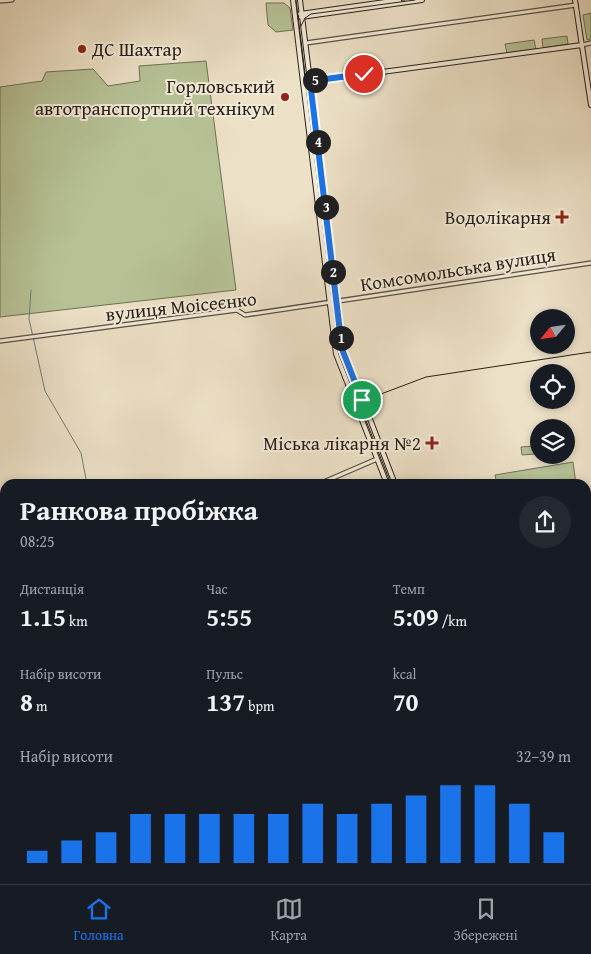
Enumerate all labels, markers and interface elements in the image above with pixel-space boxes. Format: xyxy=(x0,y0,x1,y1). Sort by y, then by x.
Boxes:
place label: ДС Шахтар xyxy=(91,35,182,63)
marker: ДС Шахтар xyxy=(76,43,88,55)
pin xyxy=(343,53,385,95)
icon: check xyxy=(350,60,378,88)
pin: 5 xyxy=(302,68,328,92)
text: 5 xyxy=(312,70,319,90)
place label: Горловський автотранспортний технікум xyxy=(35,72,275,122)
marker: Горловський автотранспортний технікум xyxy=(279,91,291,103)
pin: 4 xyxy=(306,130,330,154)
text: 4 xyxy=(315,132,322,152)
pin: 3 xyxy=(314,194,338,220)
text: 3 xyxy=(323,197,330,217)
place label: Водолікарня xyxy=(445,203,551,231)
marker: Водолікарня xyxy=(555,210,569,224)
street label: Комсомольська вулиця xyxy=(358,240,558,298)
pin: 2 xyxy=(320,260,346,284)
text: 2 xyxy=(330,262,337,282)
street label: вулиця Моісеєнко xyxy=(104,284,258,328)
north arrow xyxy=(530,309,575,354)
map controls xyxy=(530,309,575,464)
pin: 1 xyxy=(328,326,354,350)
text: 1 xyxy=(338,328,345,348)
button: locate xyxy=(530,364,575,409)
pin xyxy=(341,379,383,421)
icon: arrive xyxy=(348,386,376,414)
button: layers xyxy=(530,419,575,464)
place label: Міська лікарня №2 xyxy=(263,429,421,457)
marker: Міська лікарня №2 xyxy=(425,436,439,450)
text: Ранкова пробіжка xyxy=(20,489,258,530)
button: share xyxy=(519,496,571,548)
text: 08:25 xyxy=(20,529,55,553)
text: Дистанція xyxy=(20,579,84,599)
text: Час xyxy=(206,579,228,599)
text: Темп xyxy=(393,579,425,599)
text: 1.15 xyxy=(20,599,66,635)
text: 5:55 xyxy=(206,599,252,635)
text: 5:09 xyxy=(393,599,439,635)
text: km xyxy=(66,611,88,631)
text: /km xyxy=(439,611,467,631)
text: Набір висоти xyxy=(20,664,101,684)
text: Пульс xyxy=(206,664,243,684)
text: kcal xyxy=(393,664,417,684)
text: 8 xyxy=(20,684,33,720)
text: 137 xyxy=(206,684,245,720)
text: 70 xyxy=(393,684,419,720)
text: m xyxy=(33,696,47,716)
text: bpm xyxy=(245,696,275,716)
text: Набір висоти xyxy=(20,744,113,768)
text: 32–39 m xyxy=(516,744,571,768)
tab: Головна xyxy=(73,895,124,945)
tab: Карта xyxy=(271,895,307,945)
tab: Збережені xyxy=(454,895,518,945)

